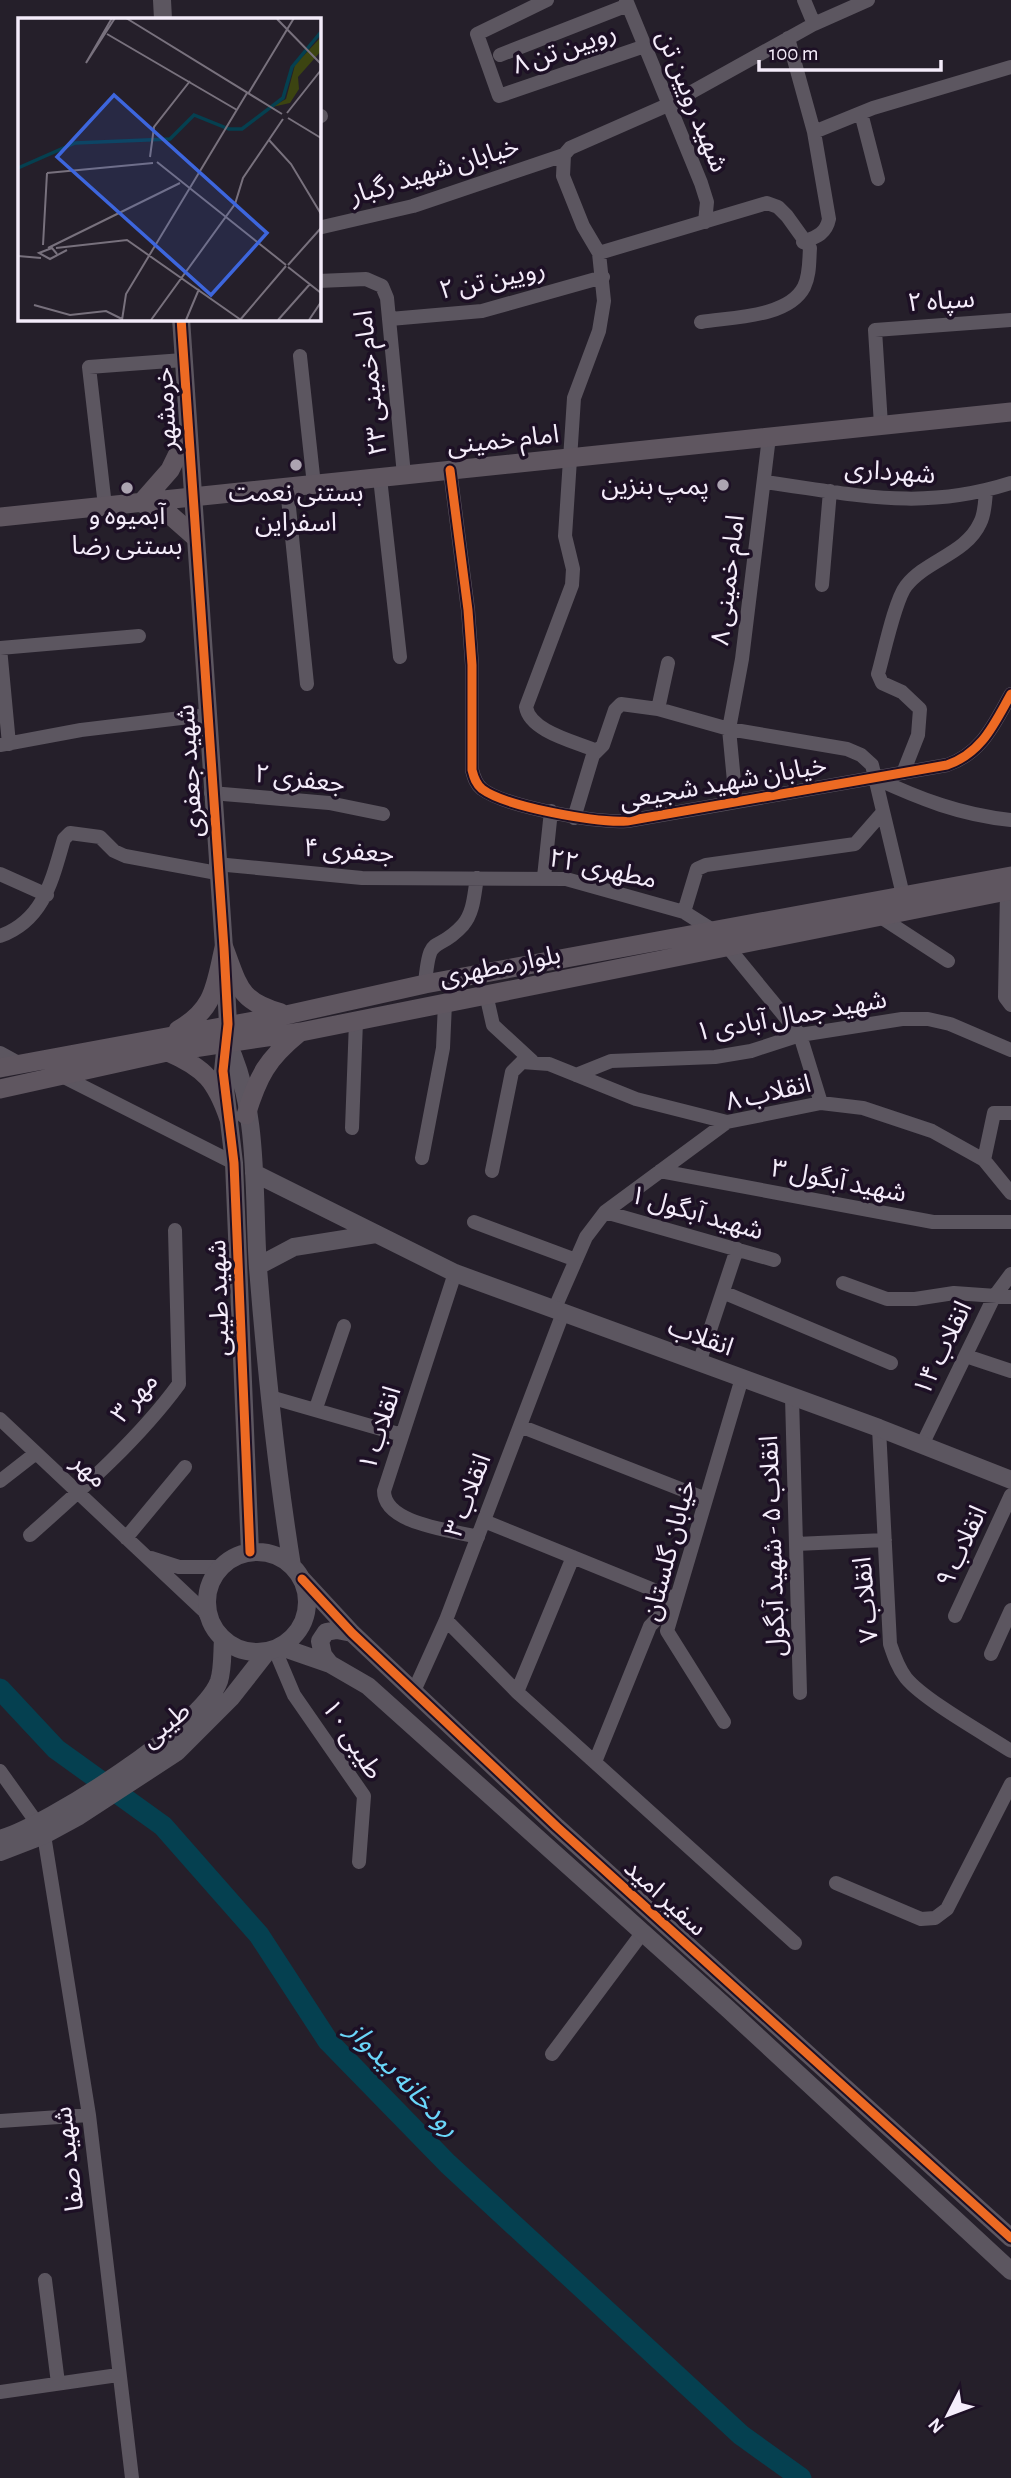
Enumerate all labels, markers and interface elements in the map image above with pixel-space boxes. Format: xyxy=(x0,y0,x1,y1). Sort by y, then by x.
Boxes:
inset map xyxy=(18,18,320,320)
street label: رویین تن ۸ xyxy=(509,19,620,80)
street label: شهید رویین تن xyxy=(651,27,732,176)
scale bar xyxy=(759,28,941,72)
text: 100 m xyxy=(769,43,819,64)
street label: خیابان شهید رگبار xyxy=(345,132,522,210)
street label: رویین تن ۲ xyxy=(437,256,548,305)
street label: سپاه ۲ xyxy=(907,286,976,320)
street label: امام خمینی ۲۳ xyxy=(350,308,398,457)
street label: خرمشهر xyxy=(151,366,182,452)
street label: امام خمینی xyxy=(446,421,561,465)
street label: شهرداری xyxy=(844,456,936,489)
marker: بستنی نعمت اسفراین xyxy=(288,457,304,473)
place label: پمپ بنزین xyxy=(601,473,709,503)
marker: پمپ بنزین xyxy=(715,477,731,493)
marker: آبمیوه و بستنی رضا xyxy=(119,480,135,496)
place label: بستنی نعمت اسفراین xyxy=(228,480,364,537)
place label: آبمیوه و بستنی رضا xyxy=(72,502,182,560)
street label: امام خمینی ۸ xyxy=(707,513,755,648)
street label: شهید جعفری xyxy=(172,704,209,838)
street label: خیابان شهید شجیعی xyxy=(618,752,829,815)
street label: جعفری ۲ xyxy=(253,761,347,798)
street label: جعفری ۴ xyxy=(303,835,395,868)
street label: مطهری ۲۲ xyxy=(546,845,659,894)
street label: بلوار مطهری xyxy=(438,942,563,991)
street label: شهید جمال آبادی ۱ xyxy=(693,985,889,1047)
street label: انقلاب ۸ xyxy=(723,1071,813,1116)
street label: شهید آبگول ۳ xyxy=(769,1154,909,1208)
street label: شهید آبگول ۱ xyxy=(627,1180,767,1245)
street label: شهید طیبی xyxy=(204,1239,235,1357)
street label: انقلاب ۱۴ xyxy=(909,1297,977,1400)
street label: انقلاب xyxy=(664,1313,737,1361)
street label: مهر ۳ xyxy=(106,1368,164,1428)
street label: انقلاب ۱ xyxy=(354,1383,406,1474)
street label: انقلاب ۵ - شهید آبگول xyxy=(755,1435,791,1657)
street label: مهر xyxy=(65,1448,112,1494)
street label: انقلاب ۳ xyxy=(440,1450,496,1541)
street label: خیابان گلستان xyxy=(637,1477,701,1624)
street label: انقلاب ۹ xyxy=(932,1502,993,1591)
street label: انقلاب ۷ xyxy=(849,1556,883,1644)
street label: طیبی ۱۰ xyxy=(316,1695,387,1785)
street label: طیبی xyxy=(136,1697,196,1753)
street label: سفیر امید xyxy=(618,1854,712,1942)
water label: رودخانه بیدواز xyxy=(339,2015,464,2143)
street label: شهید صفا xyxy=(50,2105,89,2213)
north arrow xyxy=(913,2380,983,2450)
text: N xyxy=(925,2414,948,2437)

